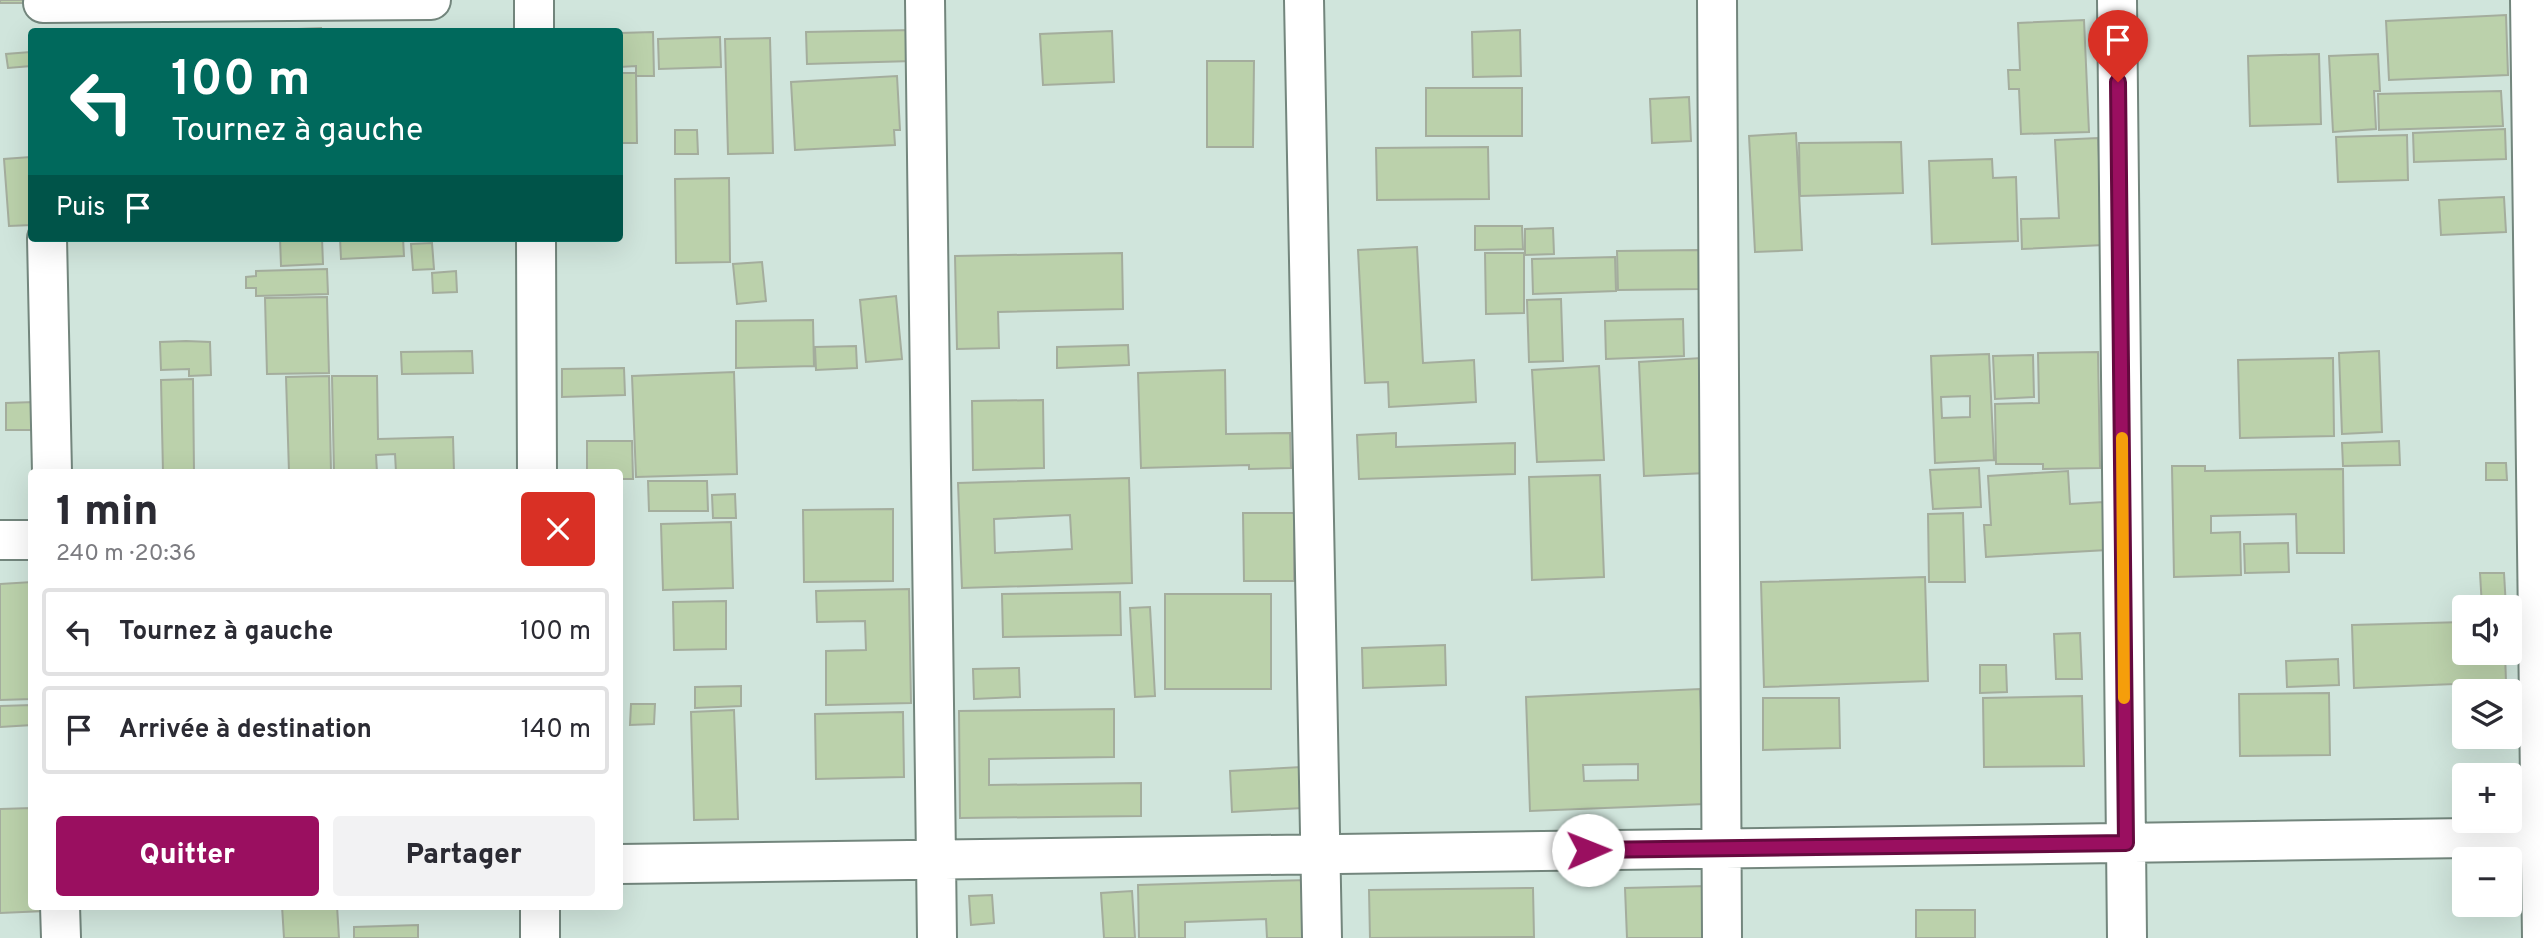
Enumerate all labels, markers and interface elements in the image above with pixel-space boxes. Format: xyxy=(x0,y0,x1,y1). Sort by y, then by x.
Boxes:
pin xyxy=(2088,10,2148,82)
icon: arrive xyxy=(2099,21,2137,59)
text: 100 m xyxy=(171,51,310,113)
icon: left xyxy=(56,56,147,147)
text: Tournez à gauche xyxy=(171,112,423,152)
icon: arrive xyxy=(119,189,157,227)
text: Puis xyxy=(56,192,105,225)
text: 1 min xyxy=(56,487,159,540)
button: close xyxy=(521,492,595,566)
text: 240 m · 20:36 xyxy=(56,540,196,569)
map controls xyxy=(2452,595,2522,917)
button: sound xyxy=(2452,595,2522,665)
icon: left xyxy=(60,613,98,651)
text: Tournez à gauche xyxy=(119,616,333,649)
text: 100 m xyxy=(520,616,591,649)
button: layers xyxy=(2452,679,2522,749)
icon: arrive xyxy=(60,711,98,749)
text: Arrivée à destination xyxy=(119,714,372,747)
text: 140 m xyxy=(521,714,591,747)
button: + xyxy=(2452,763,2522,833)
position arrow xyxy=(1551,813,1625,887)
button: Quitter xyxy=(56,816,319,896)
button: Partager xyxy=(333,816,595,896)
button: − xyxy=(2452,847,2522,917)

